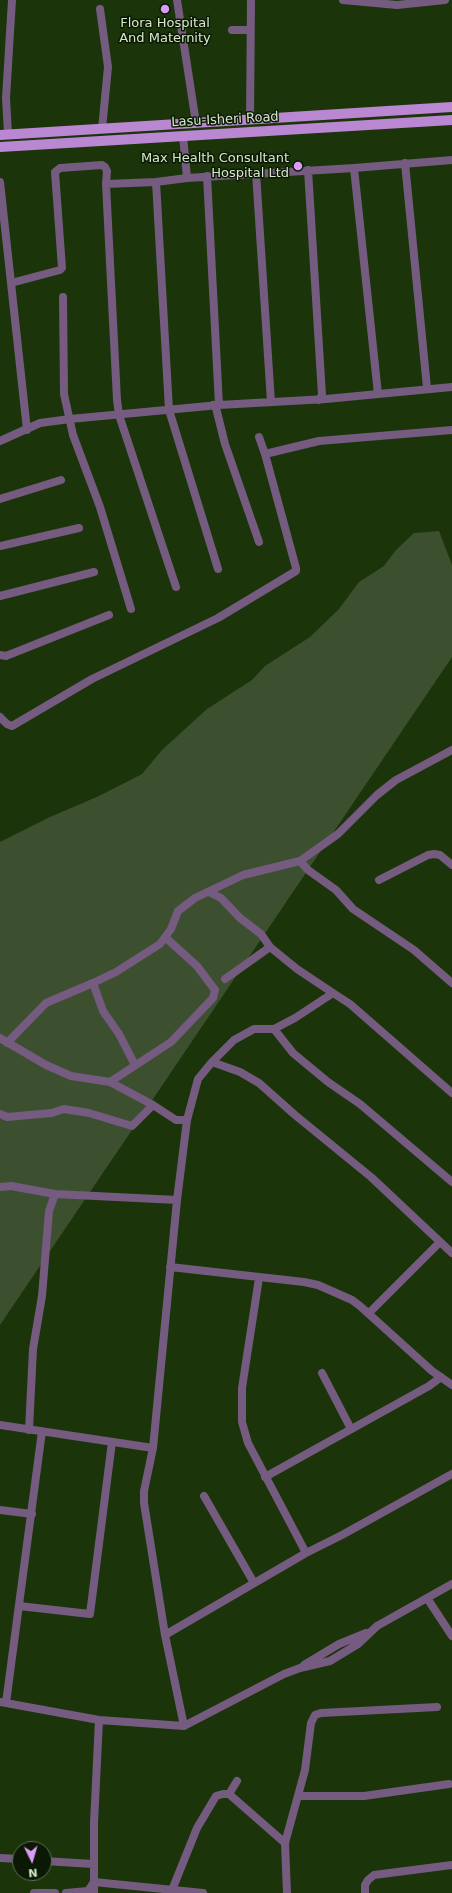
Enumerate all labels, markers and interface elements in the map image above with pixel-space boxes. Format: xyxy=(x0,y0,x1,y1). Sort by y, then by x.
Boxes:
marker: Flora Hospital And Maternity xyxy=(159,3,171,15)
place label: Flora Hospital And Maternity xyxy=(119,16,211,47)
street label: Lasu-Isheri Road xyxy=(171,109,279,131)
place label: Max Health Consultant Hospital Ltd xyxy=(141,151,289,182)
marker: Max Health Consultant Hospital Ltd xyxy=(292,160,304,172)
north arrow xyxy=(12,1841,52,1881)
text: N xyxy=(28,1866,38,1879)

